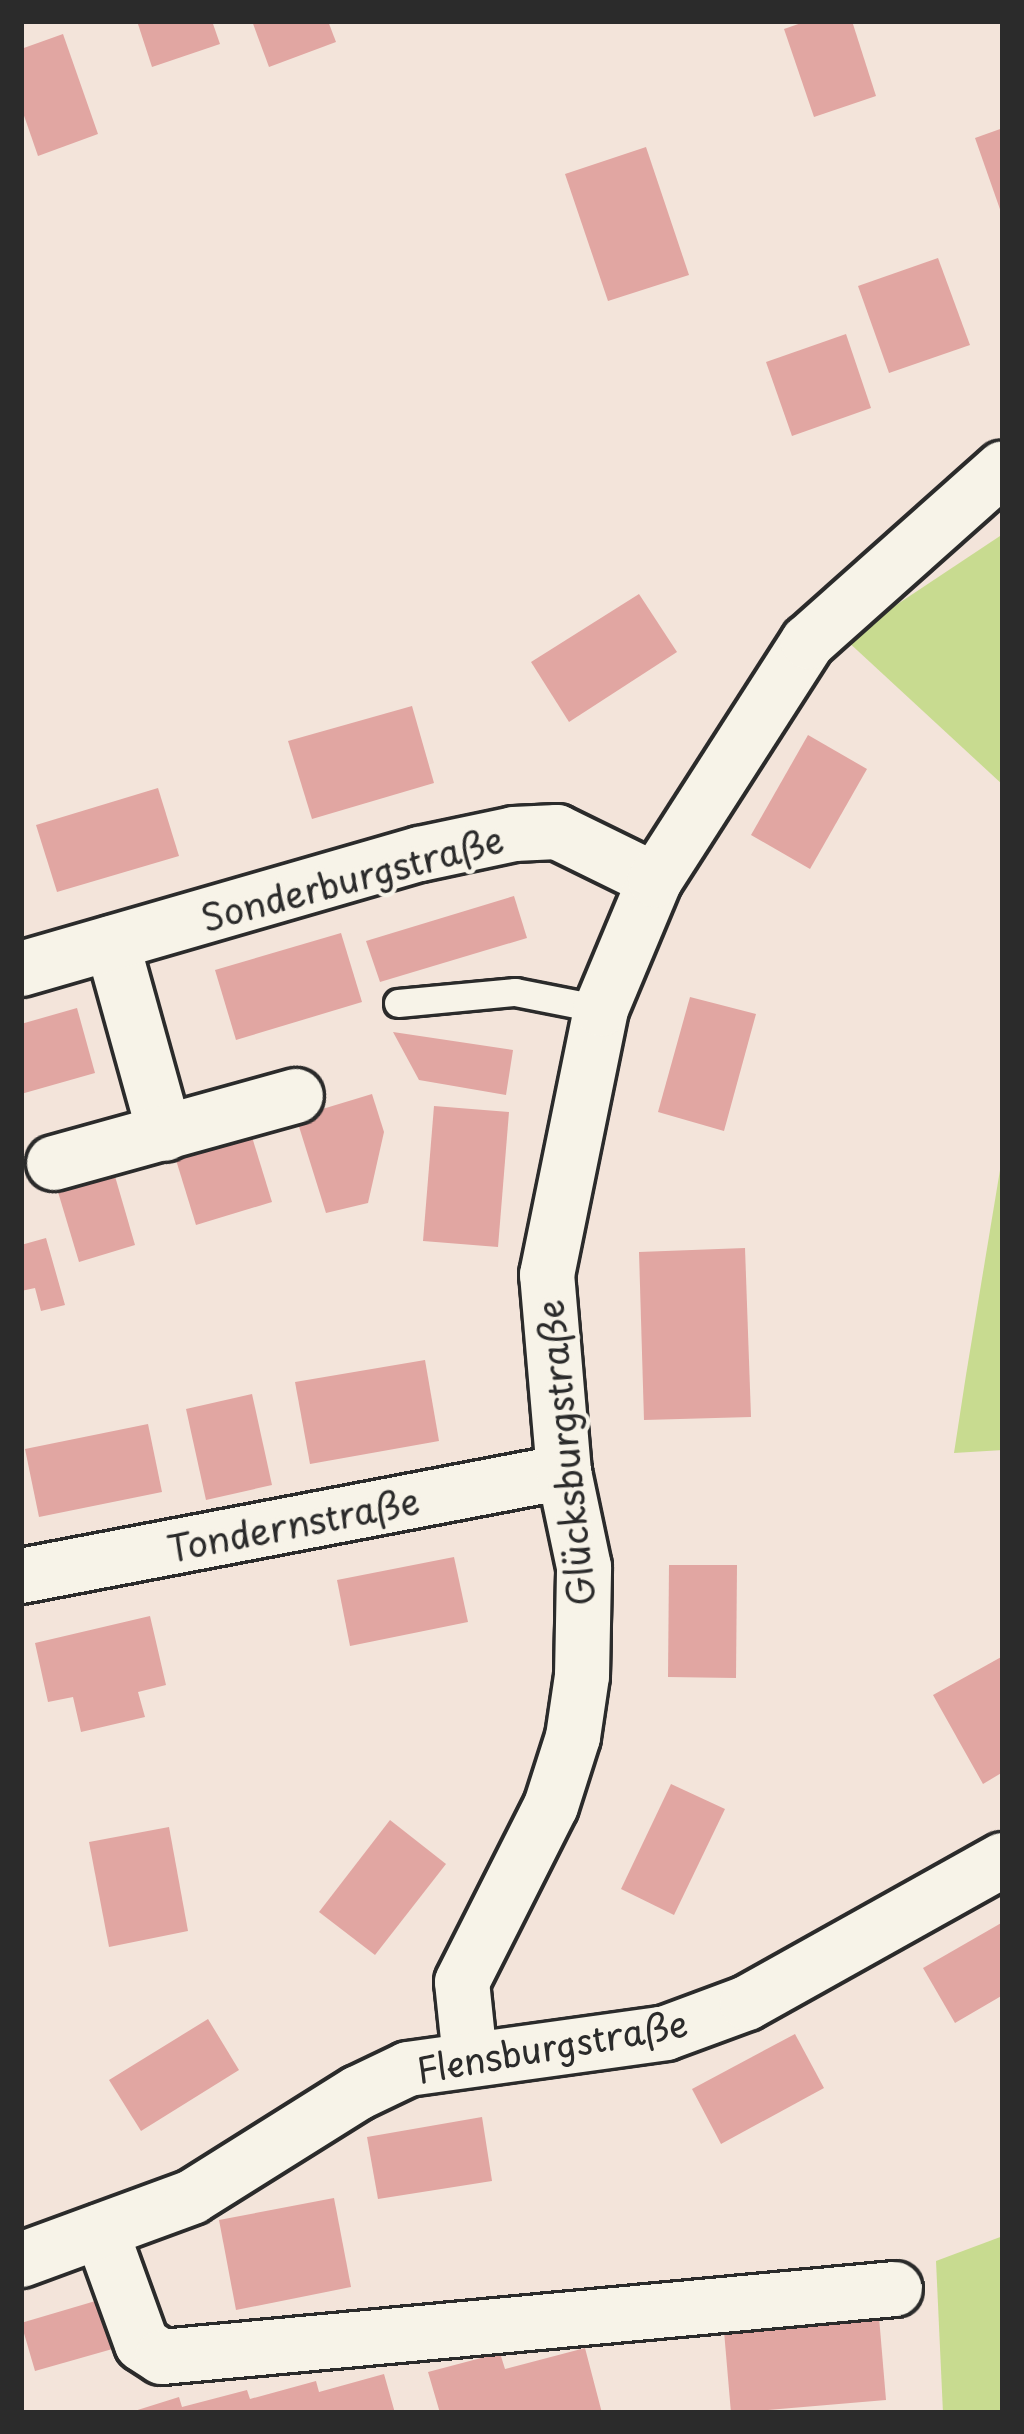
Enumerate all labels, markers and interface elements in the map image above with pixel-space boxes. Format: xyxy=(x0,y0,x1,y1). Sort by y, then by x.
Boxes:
street label: Sonderburgstraße xyxy=(196,817,508,939)
street label: Glücksburgstraße xyxy=(527,1298,603,1608)
street label: Tondernstraße xyxy=(163,1478,423,1570)
street label: Flensburgstraße xyxy=(413,2001,691,2091)

